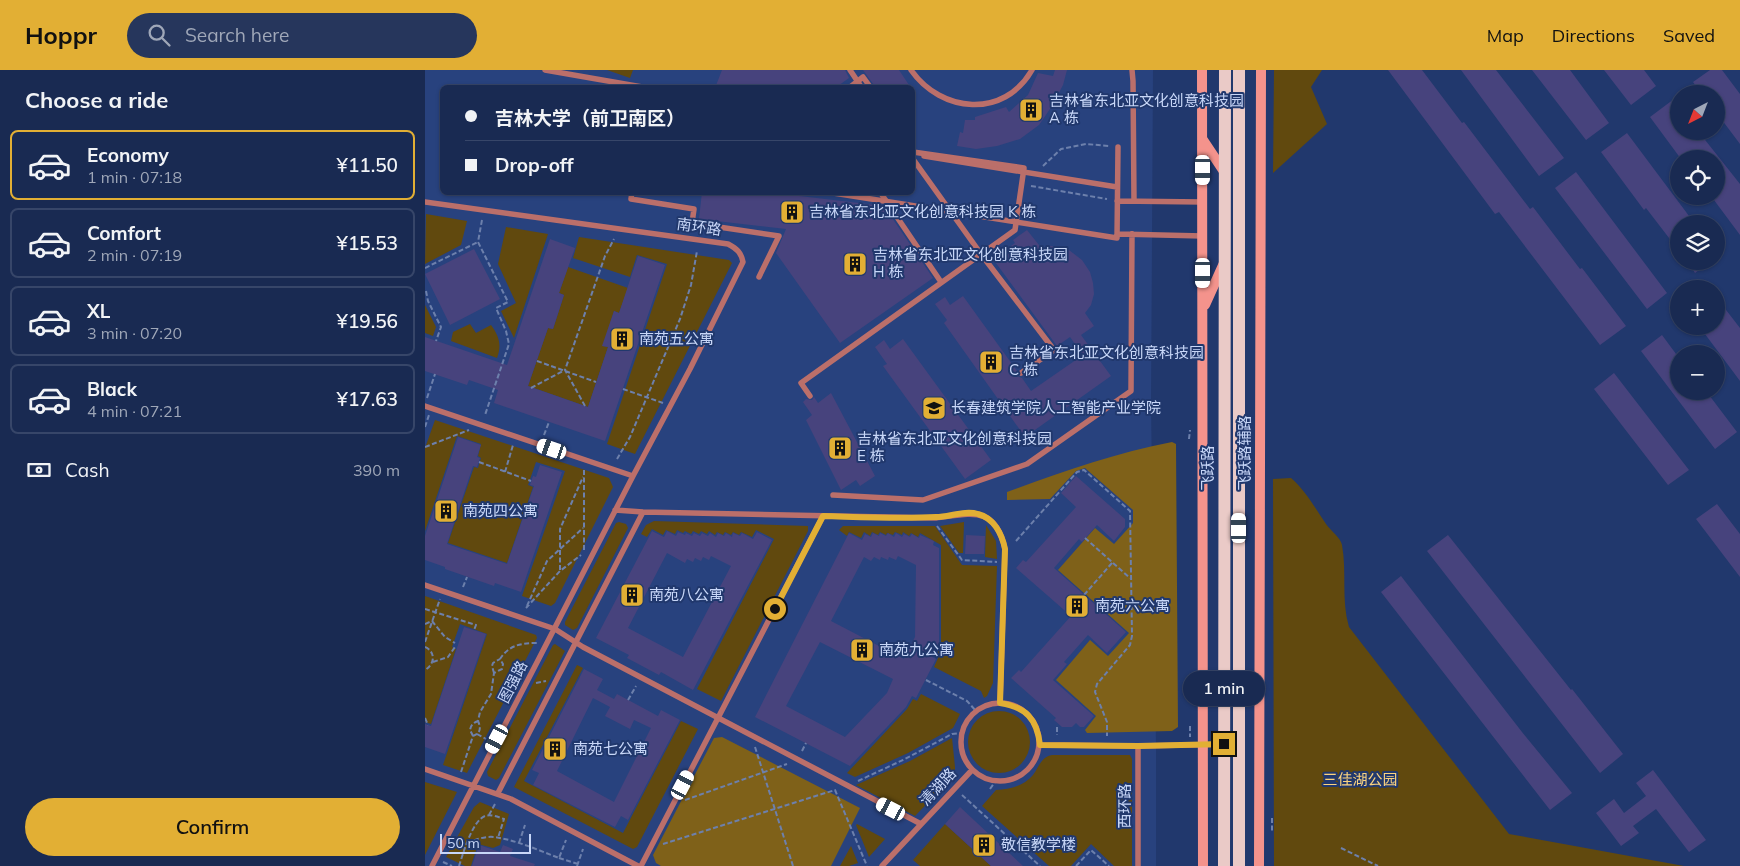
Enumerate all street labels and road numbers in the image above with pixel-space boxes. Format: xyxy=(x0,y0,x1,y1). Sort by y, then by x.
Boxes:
street label: 南环路 xyxy=(675,214,723,239)
street label: 飞跃路辅路 xyxy=(1235,415,1254,491)
street label: 飞跃路 xyxy=(1198,445,1217,491)
street label: 图强路 xyxy=(494,657,531,706)
street label: 清湖路 xyxy=(915,764,960,810)
street label: 西环路 xyxy=(1115,783,1134,829)

